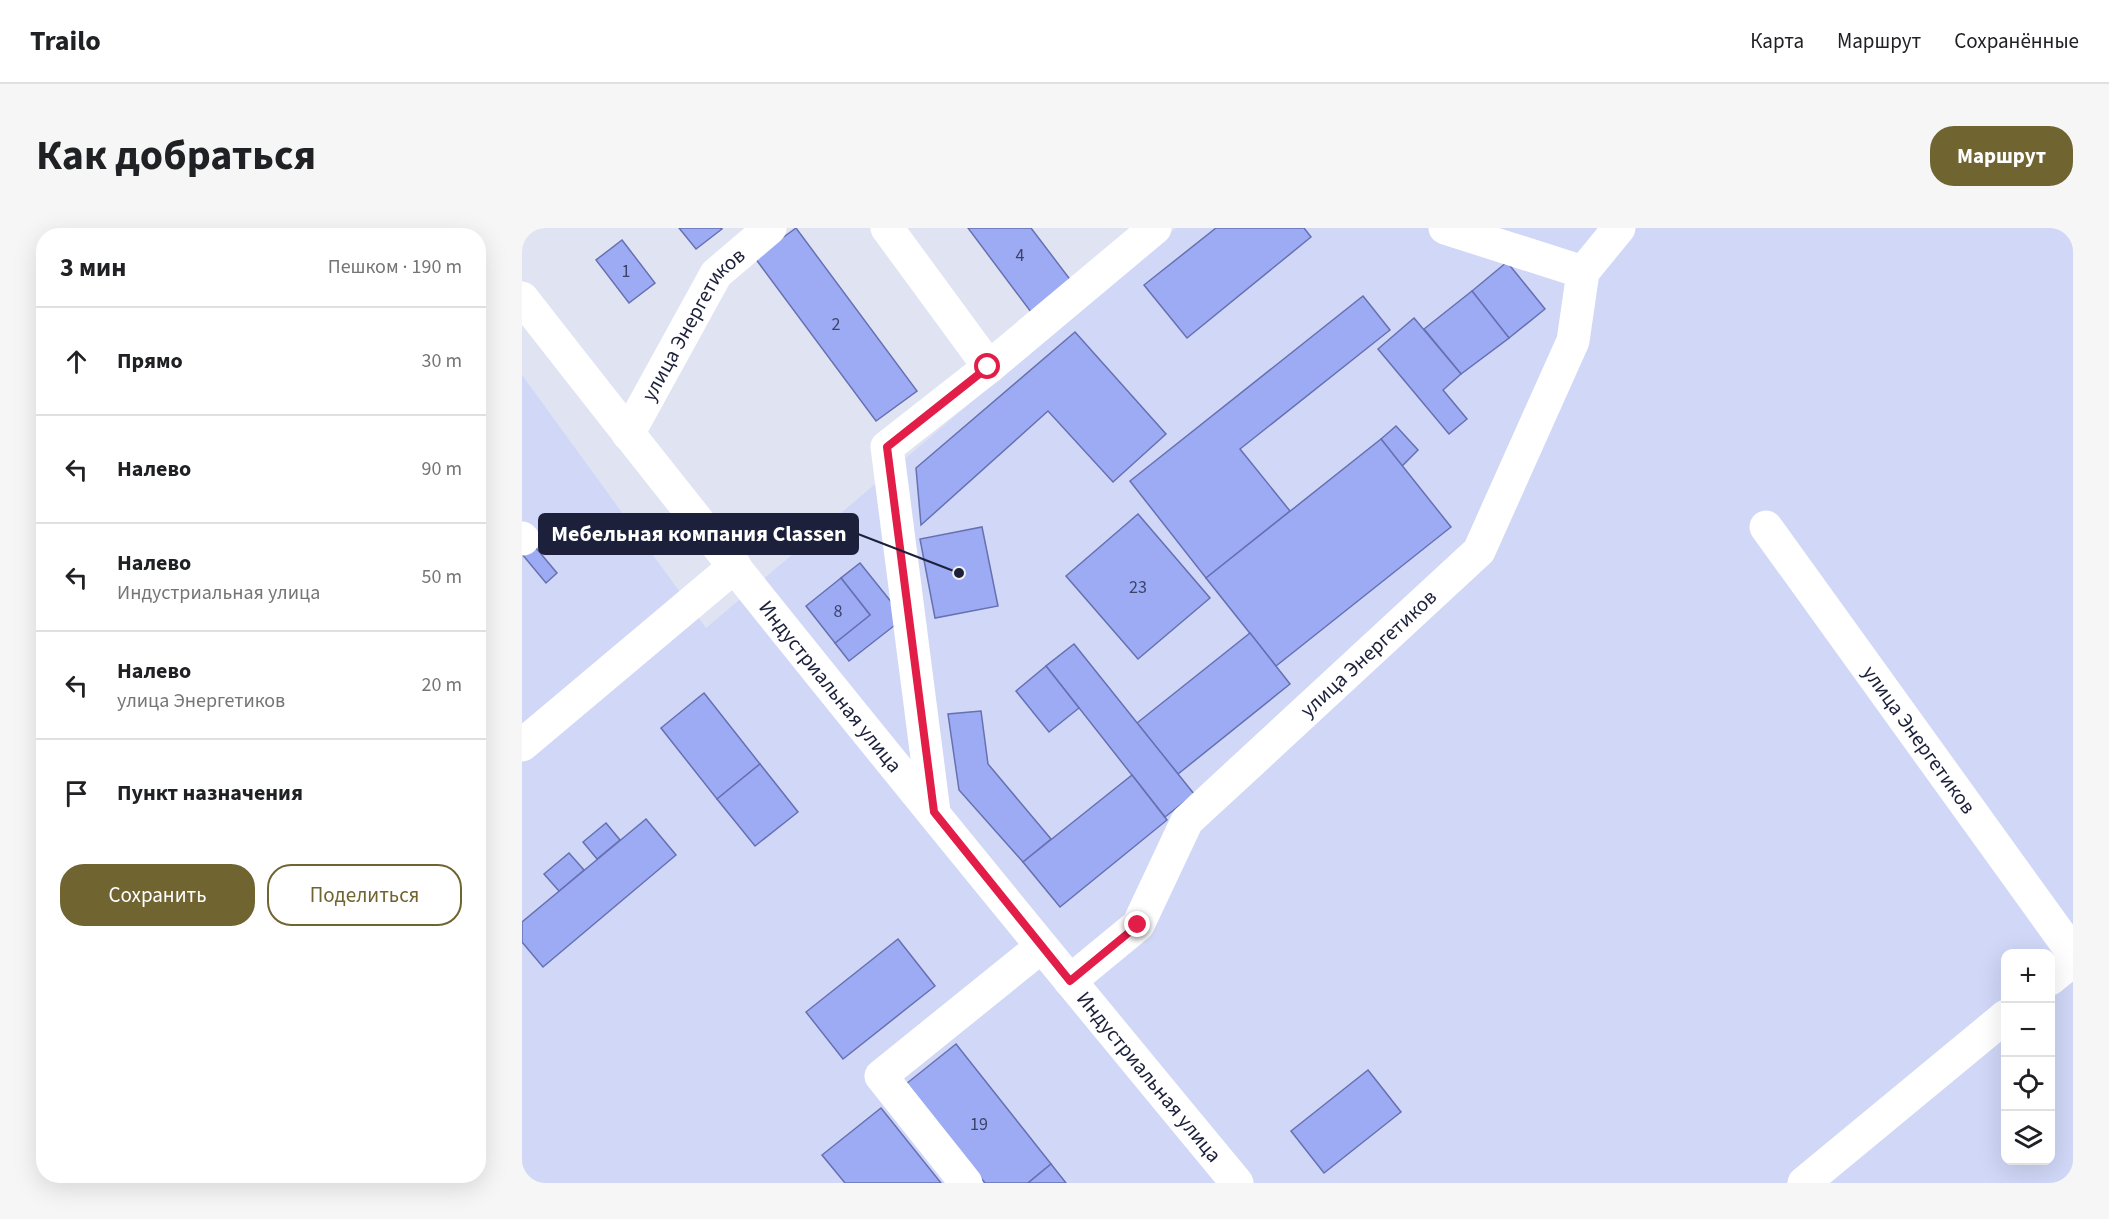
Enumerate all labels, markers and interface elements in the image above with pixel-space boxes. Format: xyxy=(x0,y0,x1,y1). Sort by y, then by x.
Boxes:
text: Trailo xyxy=(30,21,101,61)
text: Карта xyxy=(1750,26,1804,56)
text: Маршрут xyxy=(1837,26,1921,56)
text: Сохранённые xyxy=(1954,26,2079,56)
text: Как добраться xyxy=(36,126,316,186)
button: Маршрут xyxy=(1930,126,2073,186)
street label: улица Энергетиков xyxy=(634,241,751,407)
house number: 4 xyxy=(1016,243,1025,268)
text: 3 мин xyxy=(60,249,126,286)
text: Пешком · 190 m xyxy=(328,253,462,281)
house number: 1 xyxy=(622,259,630,284)
house number: 2 xyxy=(832,312,841,337)
icon: ahead xyxy=(60,345,93,378)
text: Прямо xyxy=(117,345,183,377)
text: 30 m xyxy=(422,347,462,375)
route start xyxy=(974,353,1000,379)
icon: left xyxy=(60,453,93,486)
text: Налево xyxy=(117,453,191,485)
text: 90 m xyxy=(422,455,462,483)
callout: Мебельная компания Сlassen xyxy=(539,514,858,554)
text: Мебельная компания Сlassen xyxy=(551,518,847,550)
text: Налево xyxy=(117,547,191,579)
icon: left xyxy=(60,561,93,594)
text: 50 m xyxy=(422,563,462,591)
house number: 23 xyxy=(1129,575,1147,600)
text: Индустриальная улица xyxy=(117,579,320,607)
street label: улица Энергетиков xyxy=(1293,582,1443,724)
street label: Индустриальная улица xyxy=(752,594,909,779)
house number: 8 xyxy=(834,599,843,624)
text: Налево xyxy=(117,655,191,687)
street label: улица Энергетиков xyxy=(1855,659,1983,820)
icon: left xyxy=(60,669,93,702)
text: 20 m xyxy=(422,671,462,699)
text: улица Энергетиков xyxy=(117,687,285,715)
icon: arrive xyxy=(60,777,93,810)
text: Пункт назначения xyxy=(117,777,303,809)
button: Сохранить xyxy=(60,864,255,926)
button: Поделиться xyxy=(267,864,462,926)
route end xyxy=(1124,911,1150,937)
map controls xyxy=(2001,949,2055,1165)
button: + xyxy=(2001,949,2055,1003)
street label: Индустриальная улица xyxy=(1070,985,1229,1169)
button: − xyxy=(2001,1003,2055,1057)
button: locate xyxy=(2001,1057,2055,1111)
button: layers xyxy=(2001,1111,2055,1165)
house number: 19 xyxy=(970,1112,988,1137)

